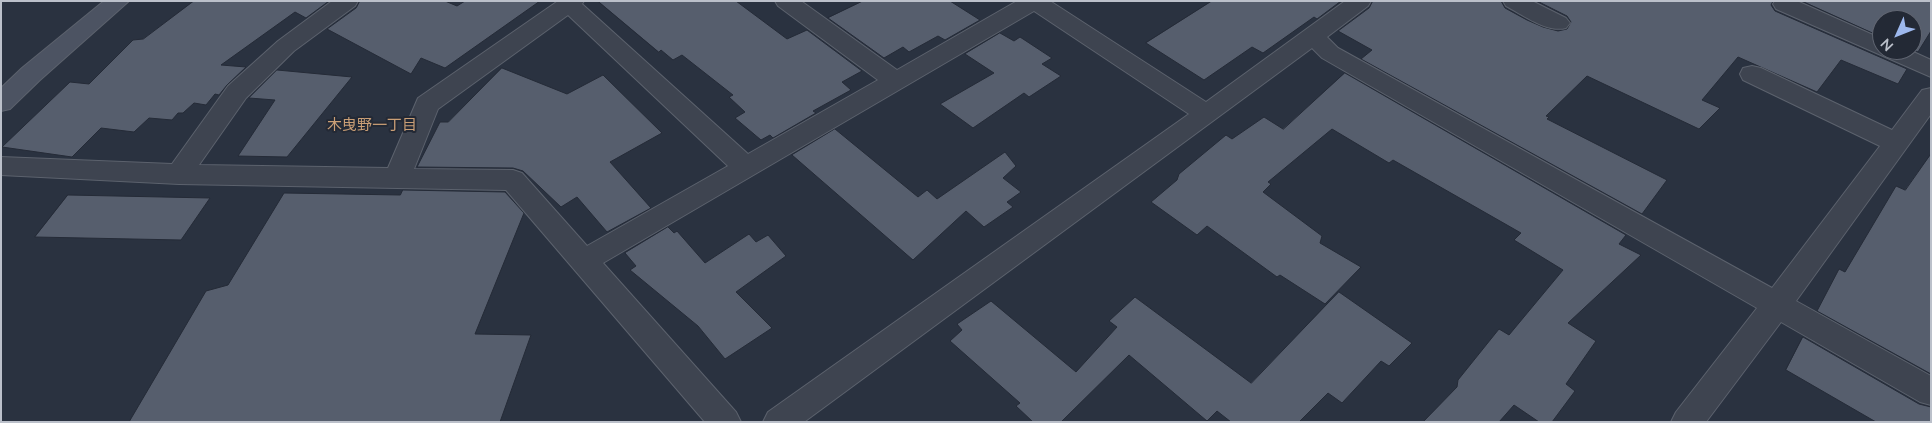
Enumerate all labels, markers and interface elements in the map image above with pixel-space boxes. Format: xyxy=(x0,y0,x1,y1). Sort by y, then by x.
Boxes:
north arrow xyxy=(1872,10,1922,60)
text: N xyxy=(1877,35,1896,55)
district label: 木曳野一丁目 xyxy=(327,116,417,134)

